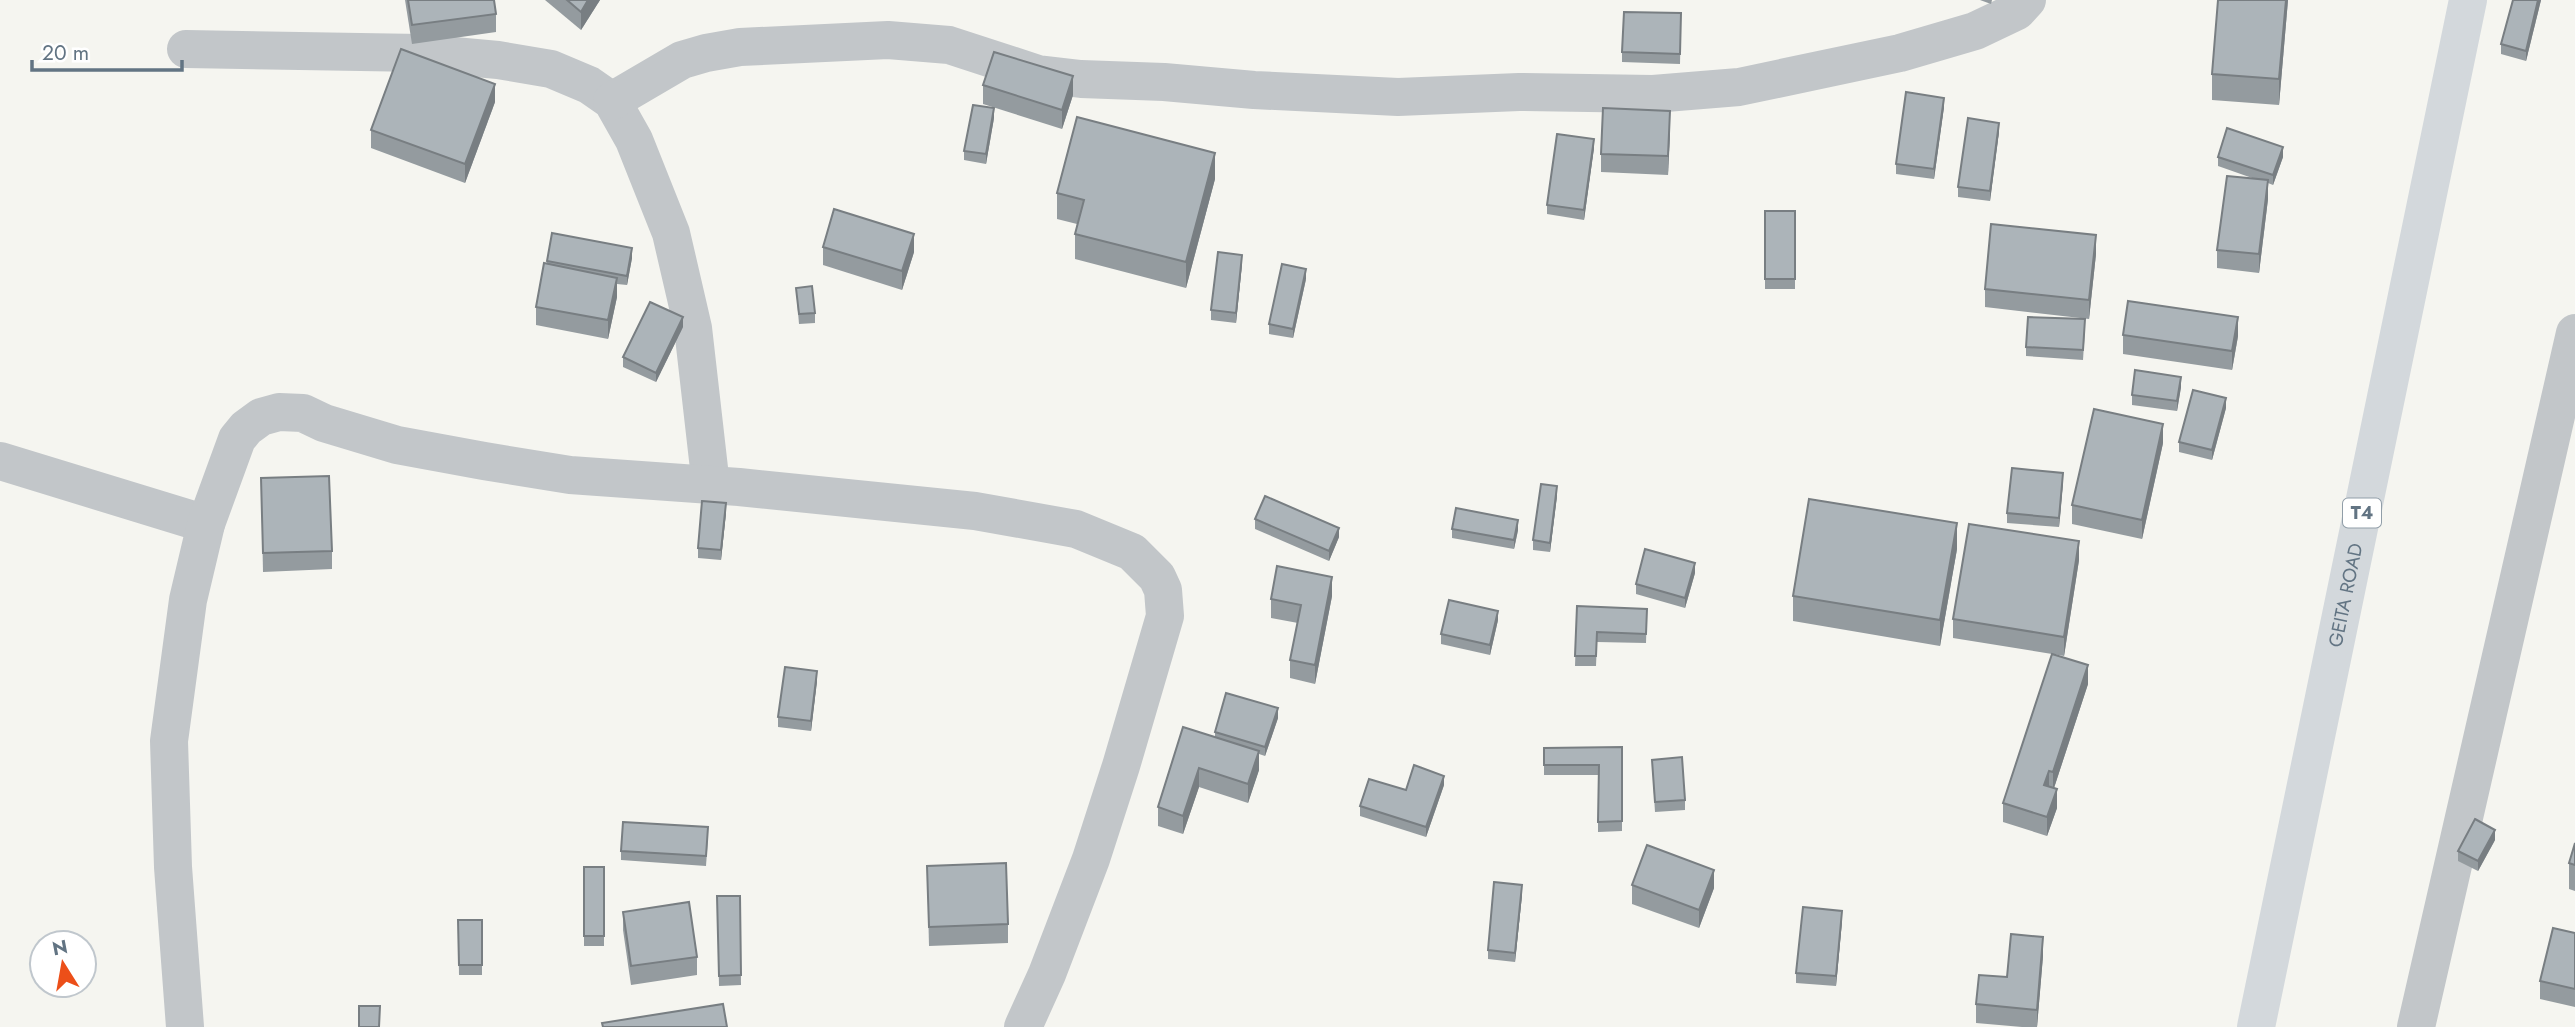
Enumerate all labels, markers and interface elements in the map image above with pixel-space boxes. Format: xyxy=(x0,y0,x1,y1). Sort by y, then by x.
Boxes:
scale bar xyxy=(32,28,182,72)
text: 20 m xyxy=(42,38,89,68)
road number: T4 xyxy=(2343,499,2381,528)
street label: GEITA ROAD xyxy=(2321,541,2369,650)
north arrow xyxy=(28,929,98,999)
text: N xyxy=(50,933,70,962)

